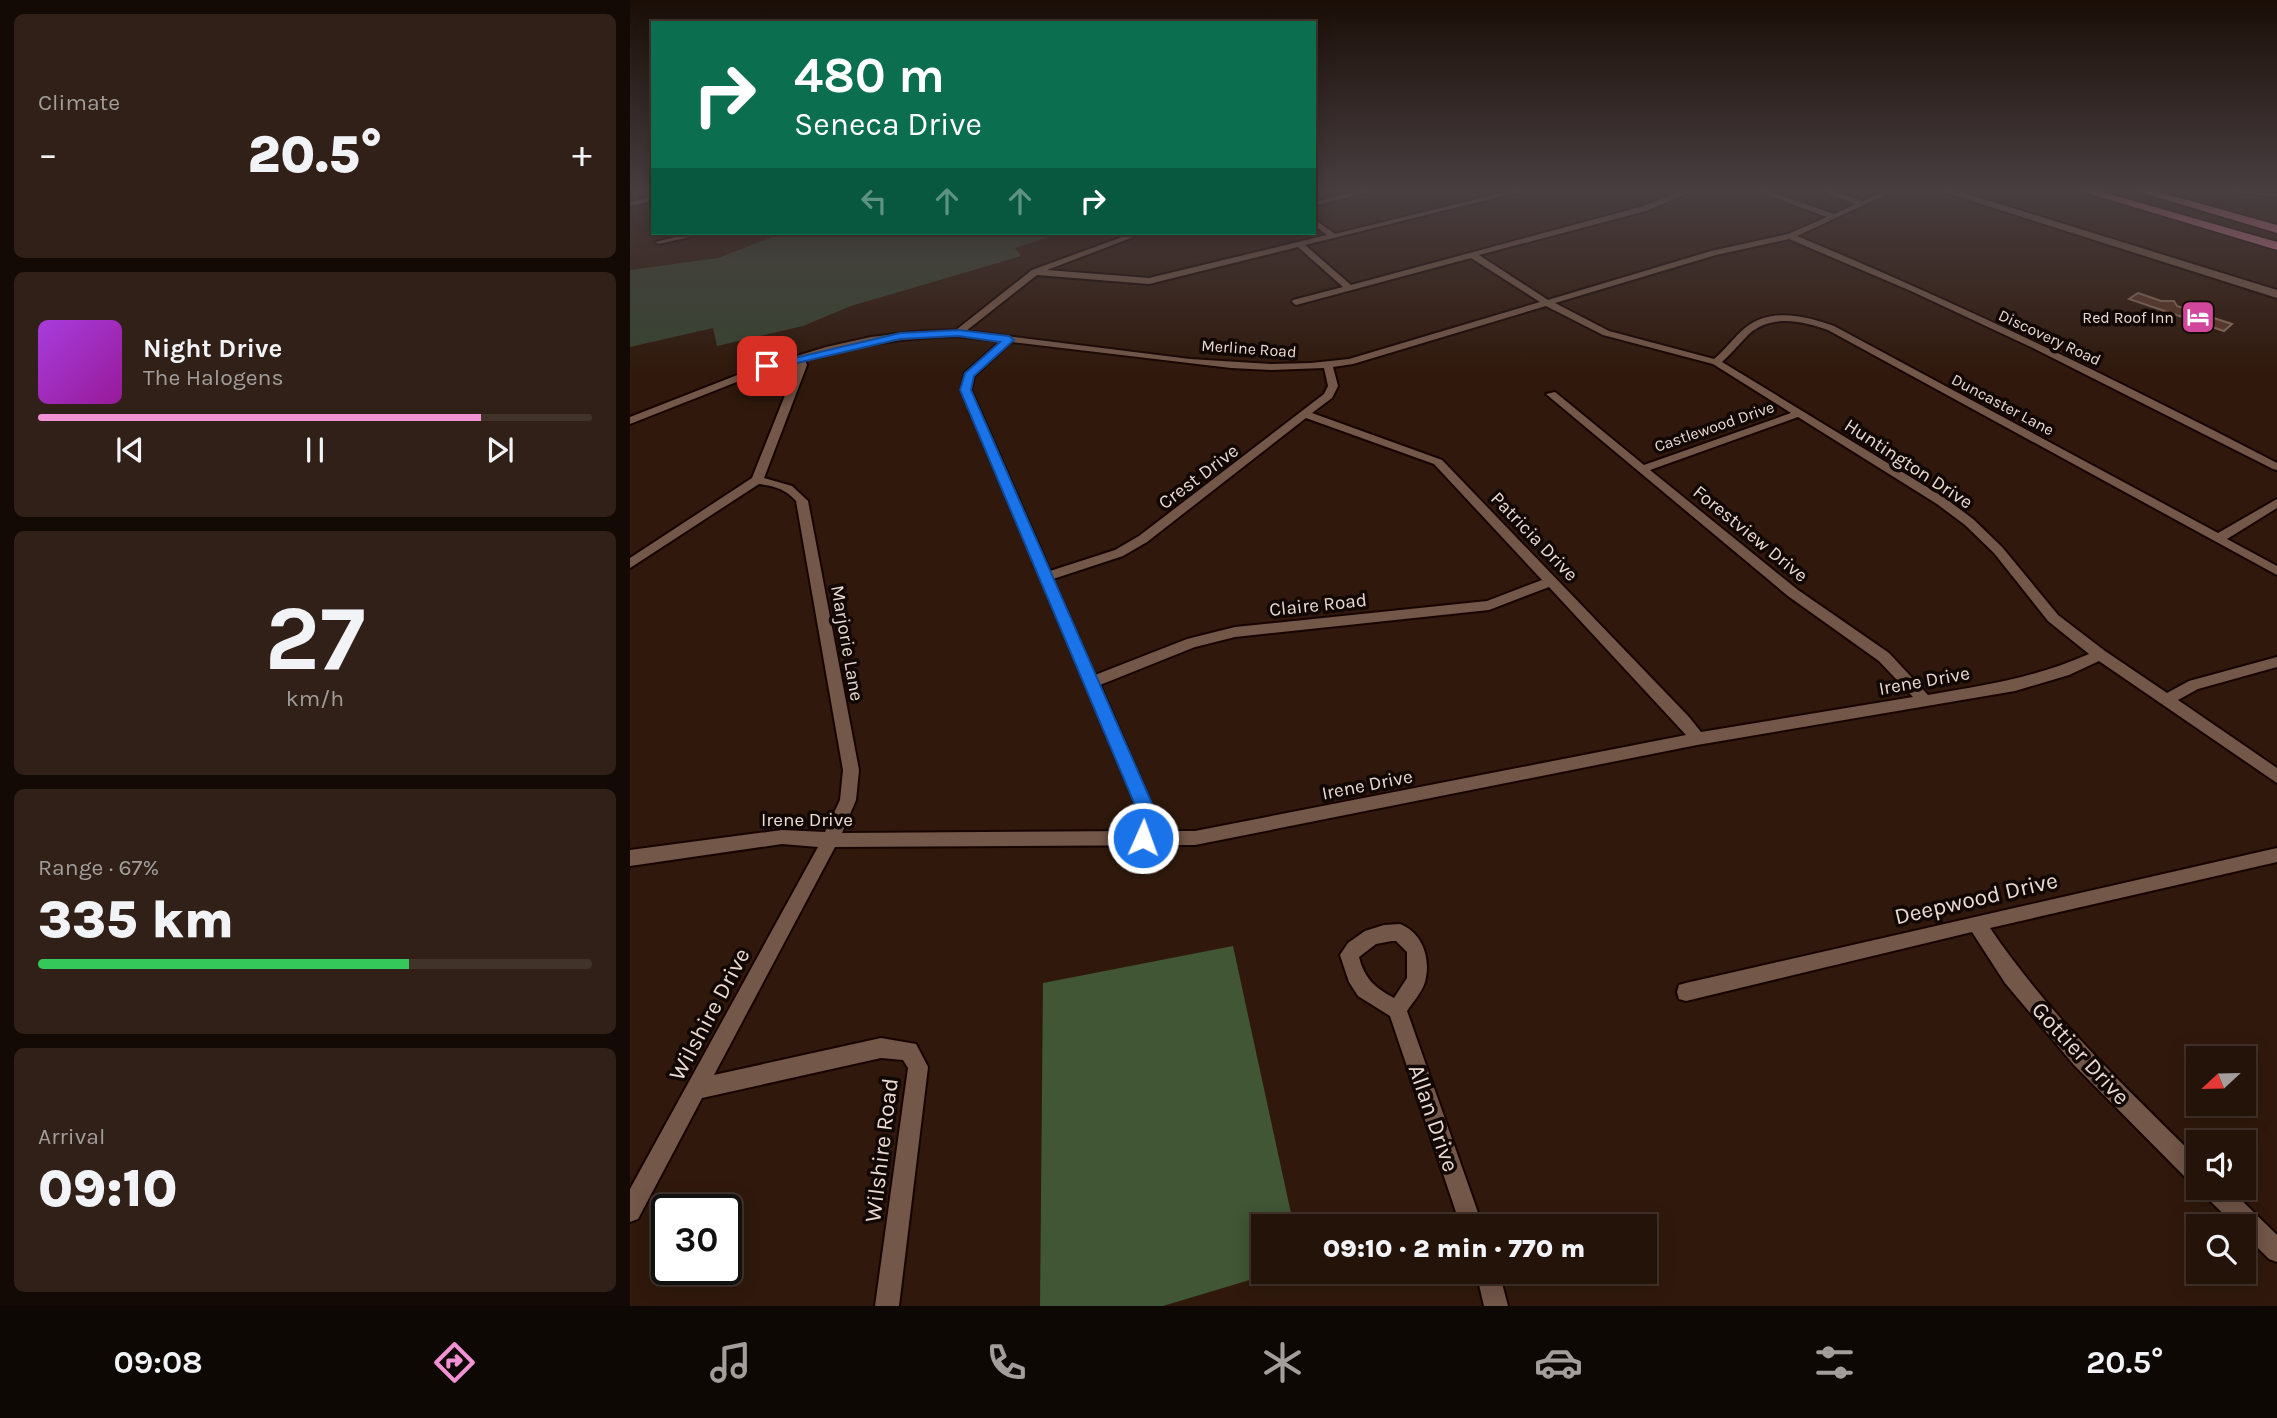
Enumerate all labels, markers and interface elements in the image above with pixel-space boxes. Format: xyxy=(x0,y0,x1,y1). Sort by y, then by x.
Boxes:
text: 480 m xyxy=(794,47,945,104)
icon: right xyxy=(679,49,770,140)
text: Climate xyxy=(38,89,120,116)
text: Seneca Drive xyxy=(794,106,982,143)
text: 20.5° xyxy=(247,124,383,185)
text: − xyxy=(38,132,58,177)
text: + xyxy=(572,132,592,177)
icon: left xyxy=(855,182,893,220)
icon: ahead xyxy=(928,182,966,220)
icon: ahead xyxy=(1001,182,1039,220)
icon: right xyxy=(1074,182,1112,220)
hotel icon: Red Roof Inn xyxy=(2179,298,2217,336)
street label: Discovery Road xyxy=(1996,305,2104,369)
place label: Red Roof Inn xyxy=(2082,308,2174,327)
text: Night Drive xyxy=(143,333,282,364)
pin xyxy=(737,336,797,396)
street label: Merline Road xyxy=(1201,336,1297,361)
icon: arrive xyxy=(748,347,786,385)
text: The Halogens xyxy=(143,364,283,391)
street label: Duncaster Lane xyxy=(1948,369,2057,439)
street label: Castlewood Drive xyxy=(1652,397,1777,456)
street label: Huntington Drive xyxy=(1840,414,1977,514)
icon: previous xyxy=(111,431,149,469)
icon: pause xyxy=(296,431,334,469)
icon: next xyxy=(481,431,519,469)
street label: Crest Drive xyxy=(1154,440,1243,514)
street label: Forestview Drive xyxy=(1689,481,1812,587)
street label: Patricia Drive xyxy=(1486,488,1582,586)
street label: Marjorie Lane xyxy=(826,584,868,703)
text: 27 xyxy=(265,586,365,692)
street label: Claire Road xyxy=(1268,589,1368,621)
street label: Irene Drive xyxy=(1877,662,1971,700)
text: km/h xyxy=(286,685,344,712)
street label: Irene Drive xyxy=(1320,765,1414,805)
position arrow xyxy=(1106,801,1180,875)
street label: Irene Drive xyxy=(761,809,853,831)
text: Range · 67% xyxy=(38,854,159,881)
street label: Deepwood Drive xyxy=(1892,867,2060,930)
text: 335 km xyxy=(38,889,234,950)
street label: Wilshire Drive xyxy=(663,943,756,1085)
street label: Gottier Drive xyxy=(2026,996,2135,1110)
north arrow xyxy=(2186,1046,2256,1116)
map controls xyxy=(2186,1046,2256,1284)
street label: Allan Drive xyxy=(1403,1061,1464,1175)
street label: Wilshire Road xyxy=(859,1076,904,1224)
text: Arrival xyxy=(38,1123,105,1150)
button: sound xyxy=(2186,1130,2256,1200)
text: 09:10 xyxy=(38,1158,178,1219)
speed limit sign: 30 xyxy=(651,1194,742,1285)
button: search xyxy=(2186,1214,2256,1284)
text: 09:10 · 2 min · 770 m xyxy=(1323,1233,1585,1264)
icon: directions xyxy=(430,1338,479,1387)
icon: music xyxy=(706,1338,755,1387)
icon: phone xyxy=(982,1338,1031,1387)
icon: climate xyxy=(1258,1338,1307,1387)
icon: car xyxy=(1534,1338,1583,1387)
icon: filters xyxy=(1810,1338,1859,1387)
text: 09:08 xyxy=(114,1344,203,1381)
text: 20.5° xyxy=(2086,1344,2163,1381)

